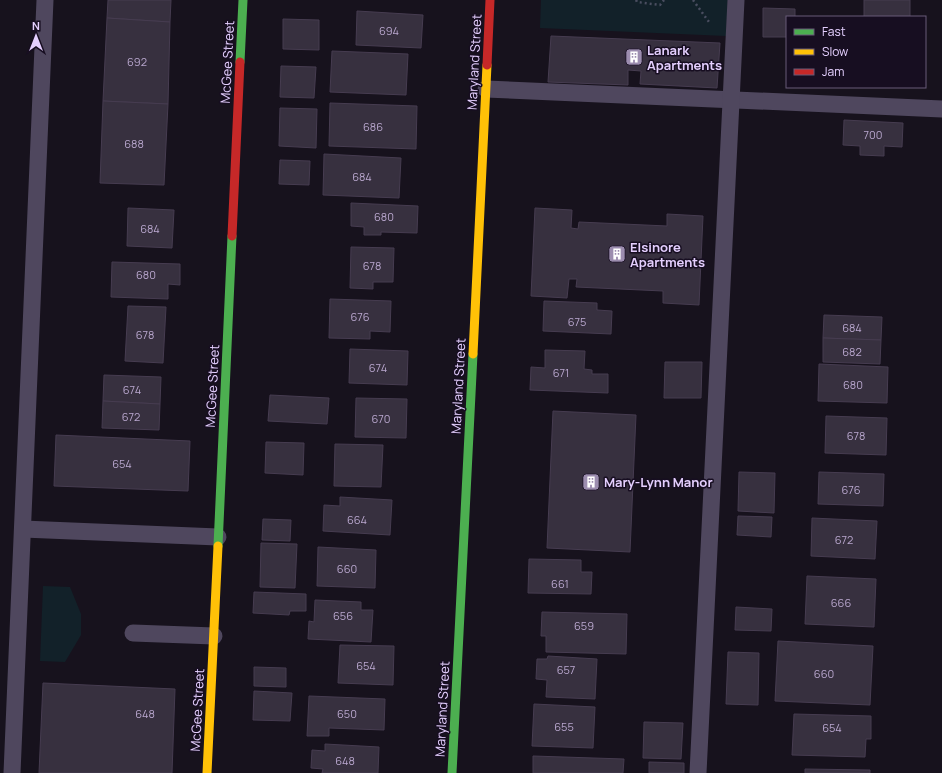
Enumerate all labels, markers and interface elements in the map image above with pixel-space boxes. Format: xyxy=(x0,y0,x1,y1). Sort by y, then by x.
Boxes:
street label: Maryland Street xyxy=(462,14,486,110)
north arrow xyxy=(16,16,56,56)
legend xyxy=(786,16,926,88)
text: N xyxy=(32,18,40,33)
street label: McGee Street xyxy=(216,20,238,104)
house number: 694 xyxy=(379,23,399,38)
text: Fast xyxy=(822,23,846,40)
place label: Lanark Apartments xyxy=(647,41,722,74)
text: Slow xyxy=(822,43,848,60)
building icon: Lanark Apartments xyxy=(624,47,644,67)
house number: 692 xyxy=(127,54,147,69)
text: Jam xyxy=(822,63,844,80)
house number: 686 xyxy=(363,119,383,134)
house number: 700 xyxy=(864,127,882,142)
house number: 688 xyxy=(124,136,144,151)
house number: 684 xyxy=(352,169,372,184)
house number: 680 xyxy=(374,209,394,224)
house number: 684 xyxy=(140,221,160,236)
place label: Elsinore Apartments xyxy=(630,238,705,271)
building icon: Elsinore Apartments xyxy=(607,244,627,264)
house number: 678 xyxy=(363,258,381,273)
house number: 680 xyxy=(136,267,156,282)
house number: 676 xyxy=(350,309,370,324)
house number: 675 xyxy=(568,314,586,329)
house number: 684 xyxy=(842,320,862,335)
house number: 678 xyxy=(136,327,154,342)
street label: Maryland Street xyxy=(446,338,470,434)
street label: McGee Street xyxy=(201,344,223,428)
house number: 682 xyxy=(842,344,862,359)
house number: 674 xyxy=(369,360,387,375)
house number: 671 xyxy=(553,365,569,380)
house number: 680 xyxy=(843,377,863,392)
house number: 674 xyxy=(123,382,141,397)
house number: 672 xyxy=(122,409,140,424)
house number: 670 xyxy=(371,411,391,426)
house number: 678 xyxy=(847,428,865,443)
house number: 654 xyxy=(112,456,132,471)
building icon: Mary-Lynn Manor xyxy=(581,472,601,492)
place label: Mary-Lynn Manor xyxy=(604,473,713,491)
house number: 676 xyxy=(841,482,861,497)
house number: 664 xyxy=(347,512,367,527)
house number: 672 xyxy=(835,532,853,547)
house number: 660 xyxy=(337,561,357,576)
house number: 661 xyxy=(551,576,569,591)
house number: 666 xyxy=(831,595,851,610)
house number: 656 xyxy=(333,608,353,623)
house number: 659 xyxy=(574,618,594,633)
house number: 654 xyxy=(356,658,376,673)
street label: Maryland Street xyxy=(430,661,454,757)
house number: 657 xyxy=(557,662,575,677)
house number: 660 xyxy=(814,666,834,681)
street label: McGee Street xyxy=(186,668,208,752)
house number: 648 xyxy=(135,706,155,721)
house number: 650 xyxy=(337,706,357,721)
house number: 655 xyxy=(554,719,574,734)
house number: 654 xyxy=(822,720,842,735)
house number: 648 xyxy=(335,753,355,768)

